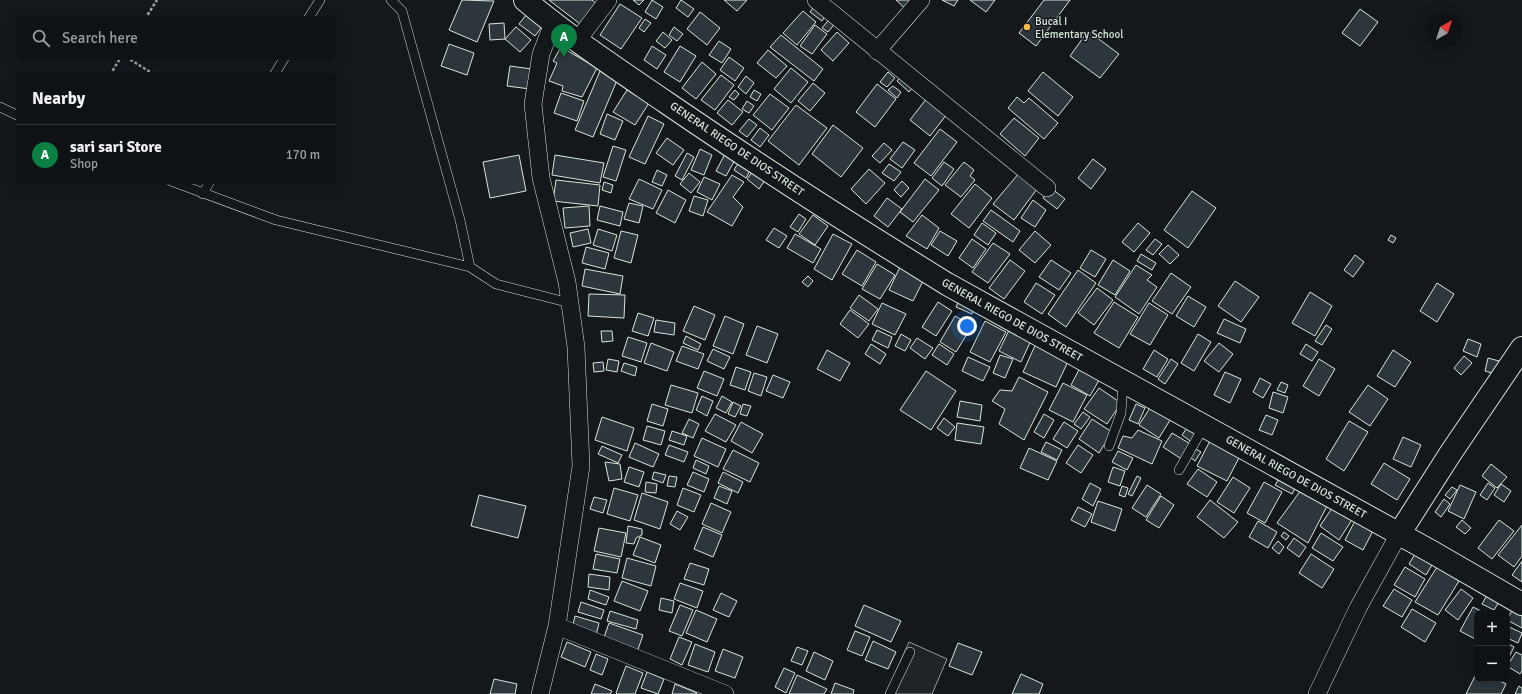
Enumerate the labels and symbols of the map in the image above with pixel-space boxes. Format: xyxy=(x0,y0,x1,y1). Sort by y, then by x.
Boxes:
north arrow xyxy=(1426,12,1462,48)
place label: Bucal I Elementary School xyxy=(1035,15,1123,41)
marker: Bucal I Elementary School xyxy=(1022,22,1032,32)
pin: A xyxy=(551,24,577,57)
street label: GENERAL RIEGO DE DIOS STREET xyxy=(668,99,807,199)
street label: GENERAL RIEGO DE DIOS STREET xyxy=(939,276,1085,364)
your location xyxy=(957,316,977,336)
street label: GENERAL RIEGO DE DIOS STREET xyxy=(1223,433,1369,521)

